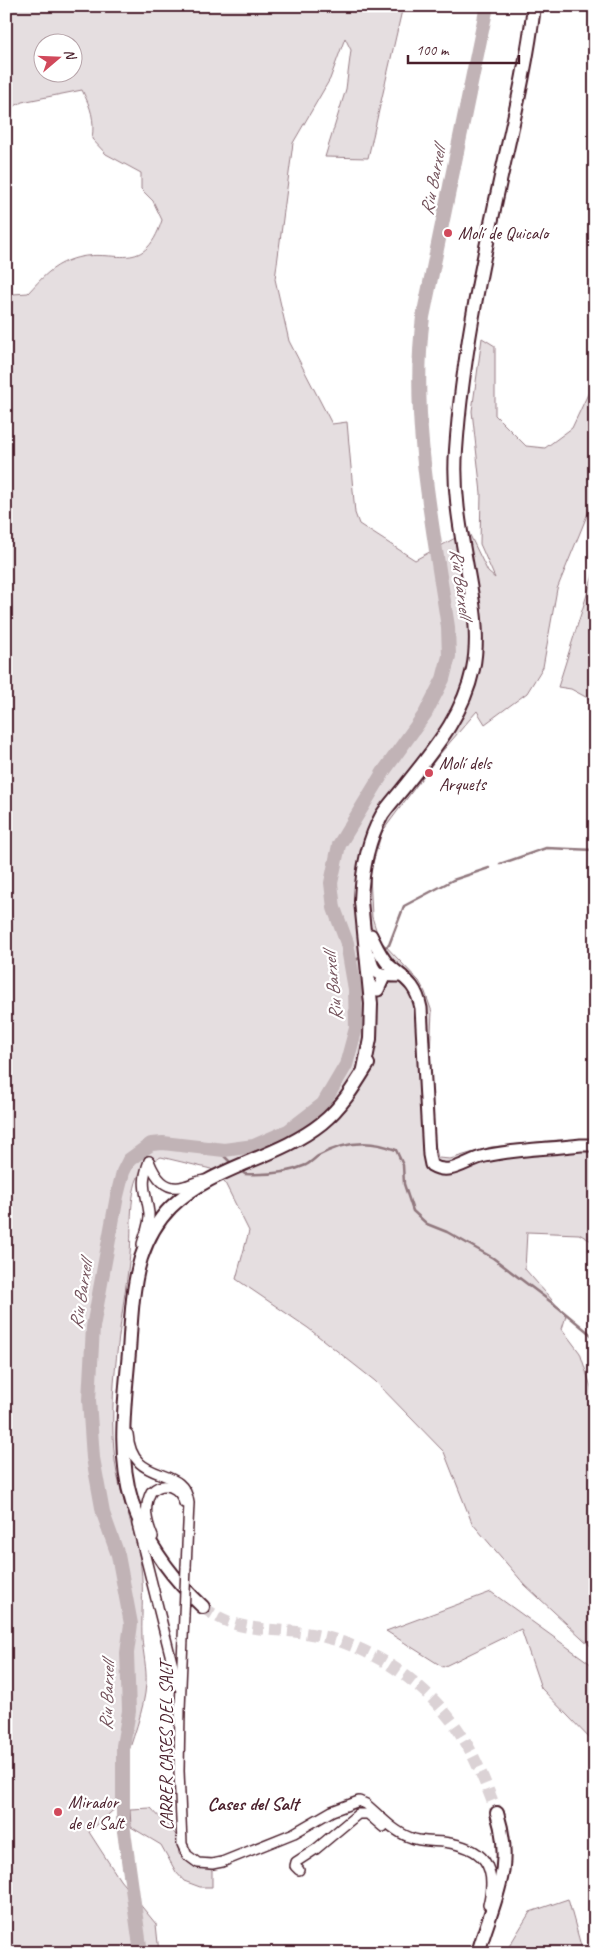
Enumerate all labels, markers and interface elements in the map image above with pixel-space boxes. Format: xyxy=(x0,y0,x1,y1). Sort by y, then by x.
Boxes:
north arrow xyxy=(32,32,82,82)
scale bar xyxy=(408,32,520,64)
text: 100 m xyxy=(416,41,450,60)
text: N xyxy=(60,47,80,63)
water label: Riu Barxell xyxy=(415,138,453,217)
place label: Molí de Quicalo xyxy=(458,222,550,244)
marker: Molí de Quicalo xyxy=(442,227,454,239)
water label: Riu Barxell xyxy=(444,547,479,625)
place label: Molí dels Arquets xyxy=(439,752,493,795)
marker: Molí dels Arquets xyxy=(423,767,435,779)
water label: Riu Barxell xyxy=(317,945,349,1022)
water label: Riu Barxell xyxy=(64,1252,99,1331)
water label: Riu Barxell xyxy=(94,1654,120,1731)
street label: CARRER CASES DEL SALT xyxy=(155,1657,177,1831)
place label: Mirador de el Salt xyxy=(68,1791,126,1834)
district label: Cases del Salt xyxy=(207,1792,301,1816)
marker: Mirador de el Salt xyxy=(52,1806,64,1818)

